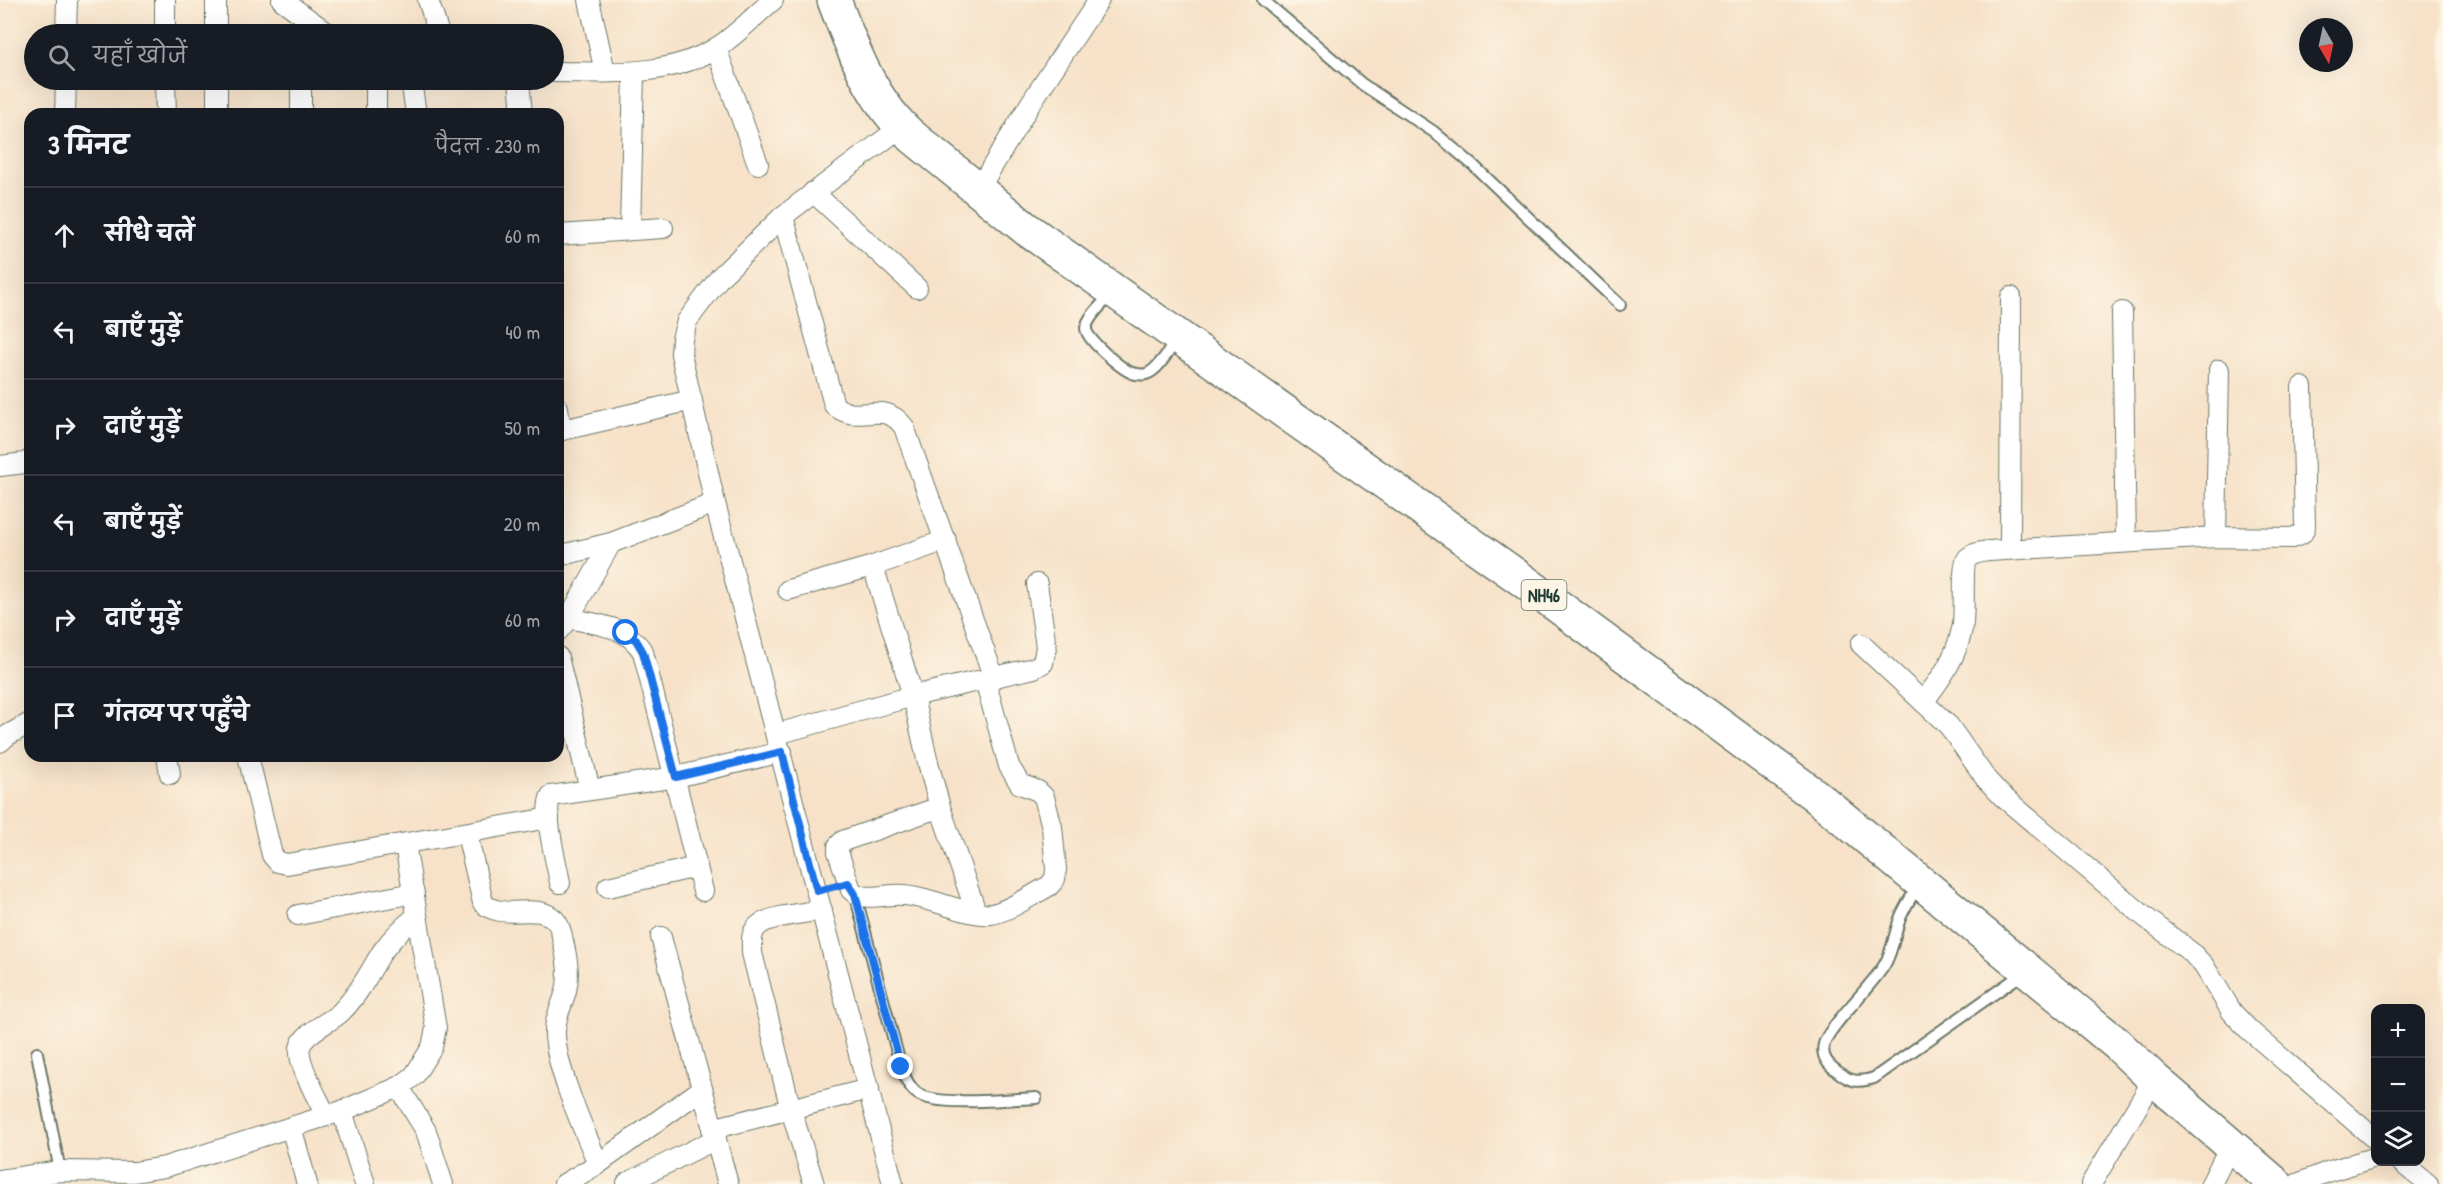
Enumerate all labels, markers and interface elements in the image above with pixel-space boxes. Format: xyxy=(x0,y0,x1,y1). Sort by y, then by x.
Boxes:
north arrow xyxy=(2299,18,2353,72)
search box xyxy=(24,24,564,90)
text: यहाँ खोजें xyxy=(93,40,187,70)
icon: search xyxy=(45,41,78,74)
text: 3 मिनट xyxy=(48,127,129,162)
text: पैदल · 230 m xyxy=(435,132,540,159)
text: सीधे चलें xyxy=(105,218,195,248)
icon: ahead xyxy=(48,219,81,252)
text: 60 m xyxy=(505,222,540,249)
text: बाएँ मुड़ें xyxy=(105,314,182,344)
icon: left xyxy=(48,315,81,348)
text: 40 m xyxy=(505,318,540,345)
text: दाएँ मुड़ें xyxy=(105,410,181,440)
icon: right xyxy=(48,411,81,444)
text: 50 m xyxy=(504,414,540,441)
text: बाएँ मुड़ें xyxy=(105,506,182,536)
icon: left xyxy=(48,507,81,540)
text: 20 m xyxy=(503,510,540,537)
road number: NH46 xyxy=(1522,580,1566,610)
text: दाएँ मुड़ें xyxy=(105,602,181,632)
icon: right xyxy=(48,603,81,636)
text: 60 m xyxy=(505,606,540,633)
route start xyxy=(612,619,638,645)
text: गंतव्य पर पहुँचे xyxy=(105,698,249,728)
icon: arrive xyxy=(48,699,81,732)
map controls xyxy=(2371,1004,2425,1166)
button: + xyxy=(2371,1004,2425,1058)
route end xyxy=(887,1053,913,1079)
button: − xyxy=(2371,1058,2425,1112)
button: layers xyxy=(2371,1112,2425,1166)

